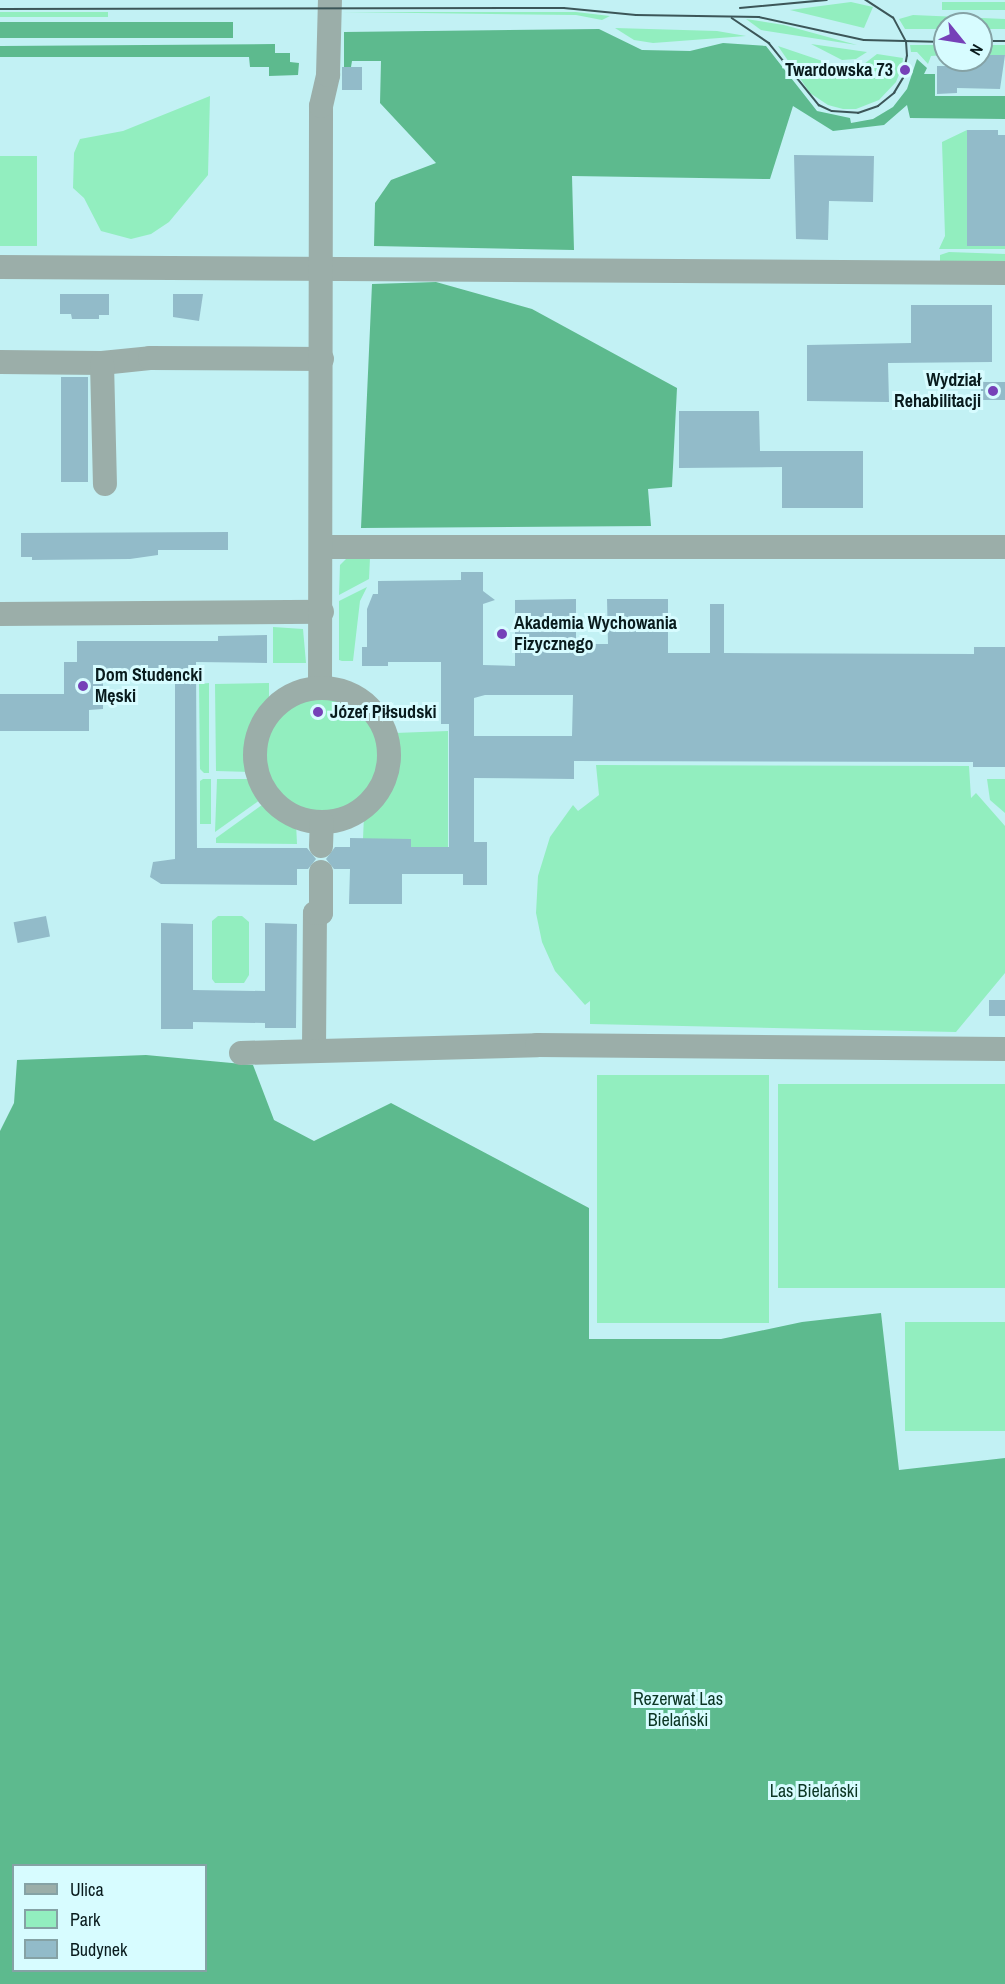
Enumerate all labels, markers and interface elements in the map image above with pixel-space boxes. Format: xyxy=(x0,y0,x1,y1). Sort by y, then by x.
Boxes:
north arrow xyxy=(933,12,993,72)
text: N xyxy=(965,40,989,60)
place label: Twardowska 73 xyxy=(785,59,893,81)
marker: Twardowska 73 xyxy=(898,63,912,77)
place label: Wydział Rehabilitacji xyxy=(894,370,981,412)
marker: Wydział Rehabilitacji xyxy=(986,384,1000,398)
place label: Akademia Wychowania Fizycznego xyxy=(514,613,677,656)
marker: Akademia Wychowania Fizycznego xyxy=(495,627,509,641)
place label: Dom Studencki Męski xyxy=(95,665,202,708)
marker: Dom Studencki Męski xyxy=(76,679,90,693)
place label: Józef Piłsudski xyxy=(330,701,437,723)
marker: Józef Piłsudski xyxy=(311,705,325,719)
park label: Rezerwat Las Bielański xyxy=(633,1689,723,1732)
park label: Las Bielański xyxy=(770,1780,858,1802)
legend xyxy=(12,1864,207,1972)
text: Ulica xyxy=(70,1877,104,1902)
text: Park xyxy=(70,1907,100,1932)
text: Budynek xyxy=(70,1937,127,1962)

